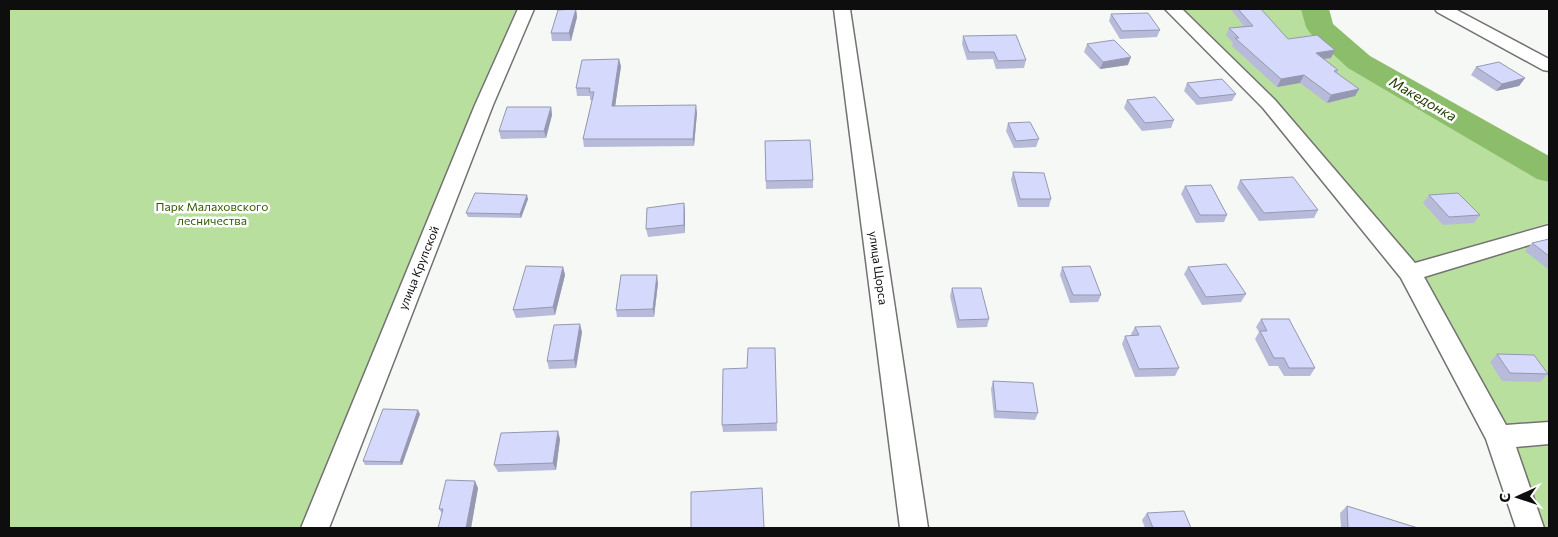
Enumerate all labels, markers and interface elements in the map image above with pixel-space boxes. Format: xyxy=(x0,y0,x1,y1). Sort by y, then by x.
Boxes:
water label: Македонка xyxy=(1387,73,1460,125)
park label: Парк Малаховского лесничества xyxy=(156,199,268,227)
street label: улица Крупской xyxy=(395,224,441,312)
street label: улица Щорса xyxy=(867,230,891,306)
north arrow xyxy=(1493,472,1543,522)
text: С xyxy=(1496,492,1513,503)

